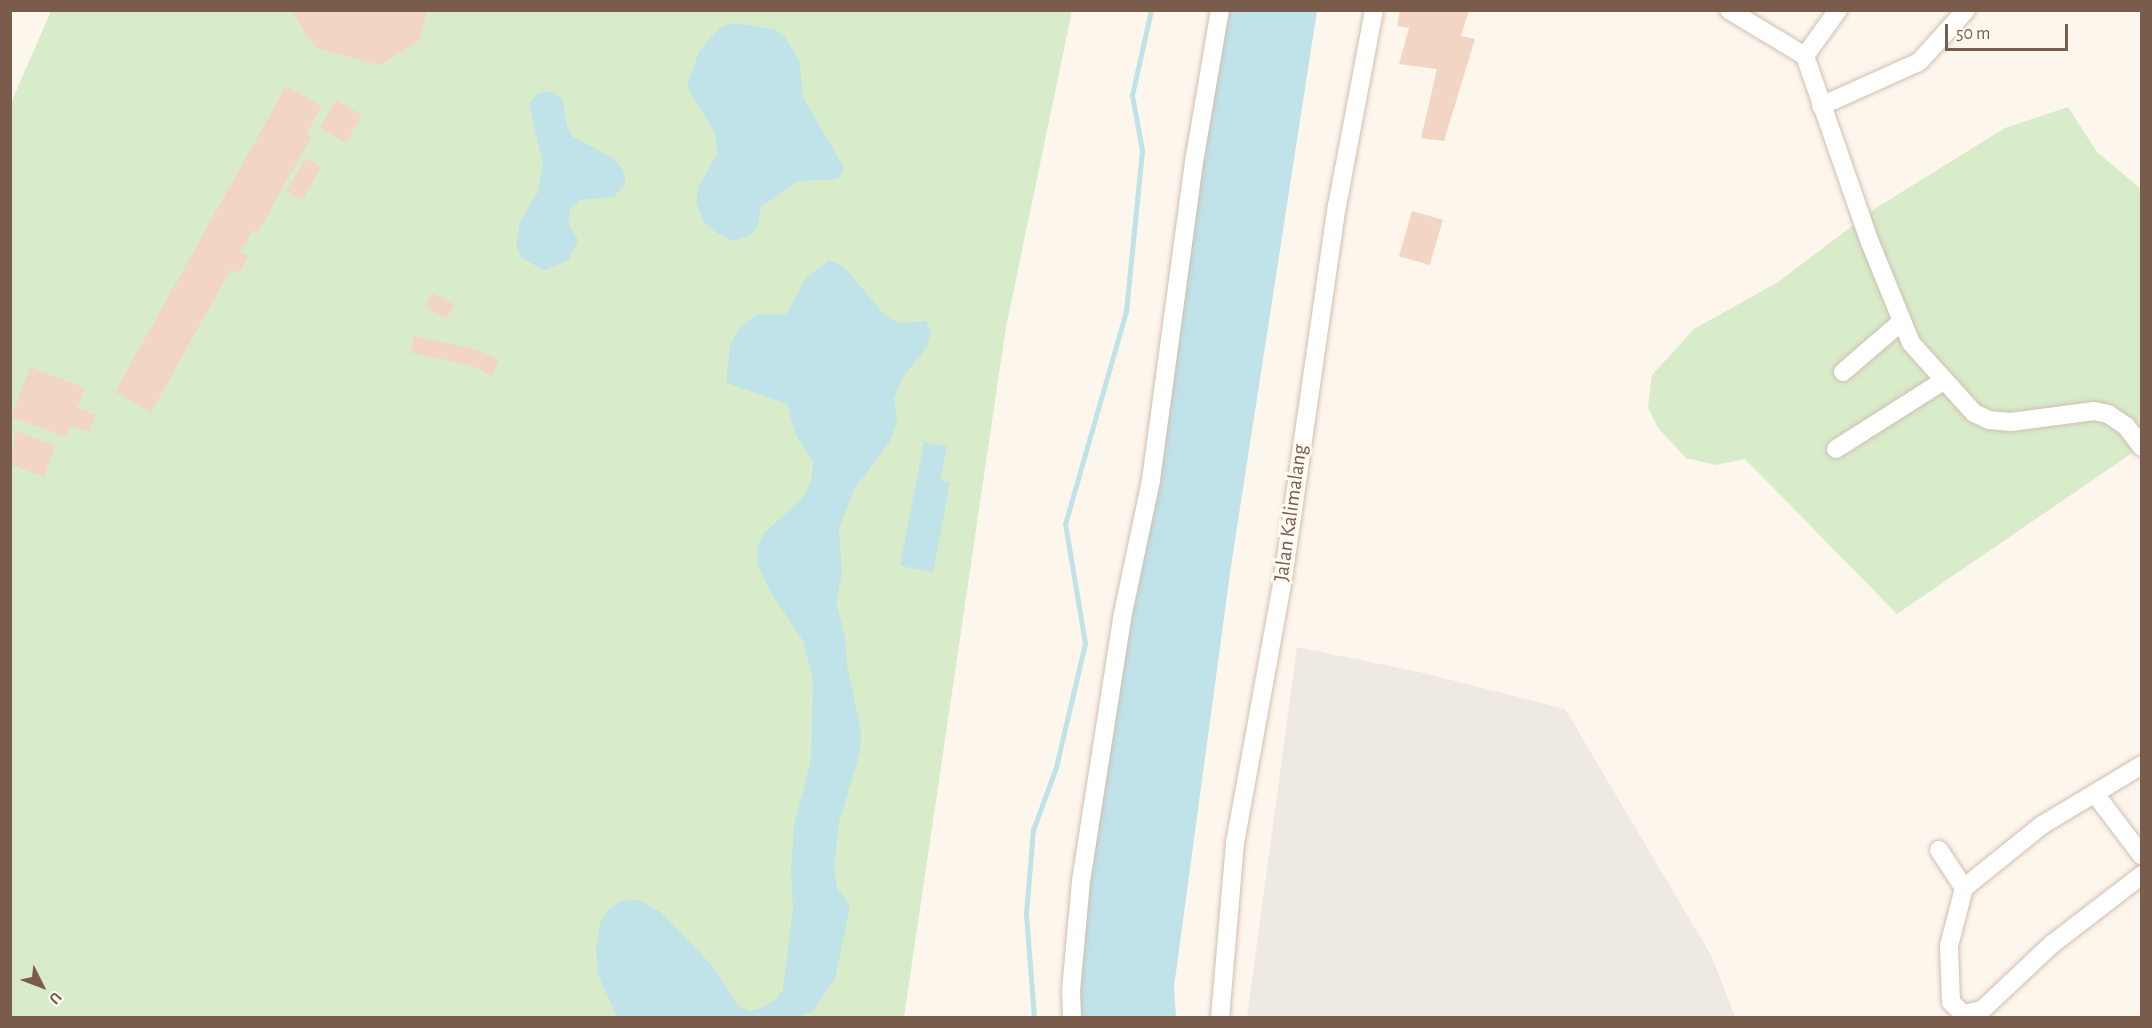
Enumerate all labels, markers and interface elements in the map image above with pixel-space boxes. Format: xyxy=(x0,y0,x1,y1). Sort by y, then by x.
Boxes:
scale bar xyxy=(1948,12,2071,50)
text: 50 m xyxy=(1956,25,1990,43)
street label: Jalan Kalimalang xyxy=(1269,443,1313,583)
north arrow xyxy=(12,956,72,1016)
text: U xyxy=(46,989,65,1007)

